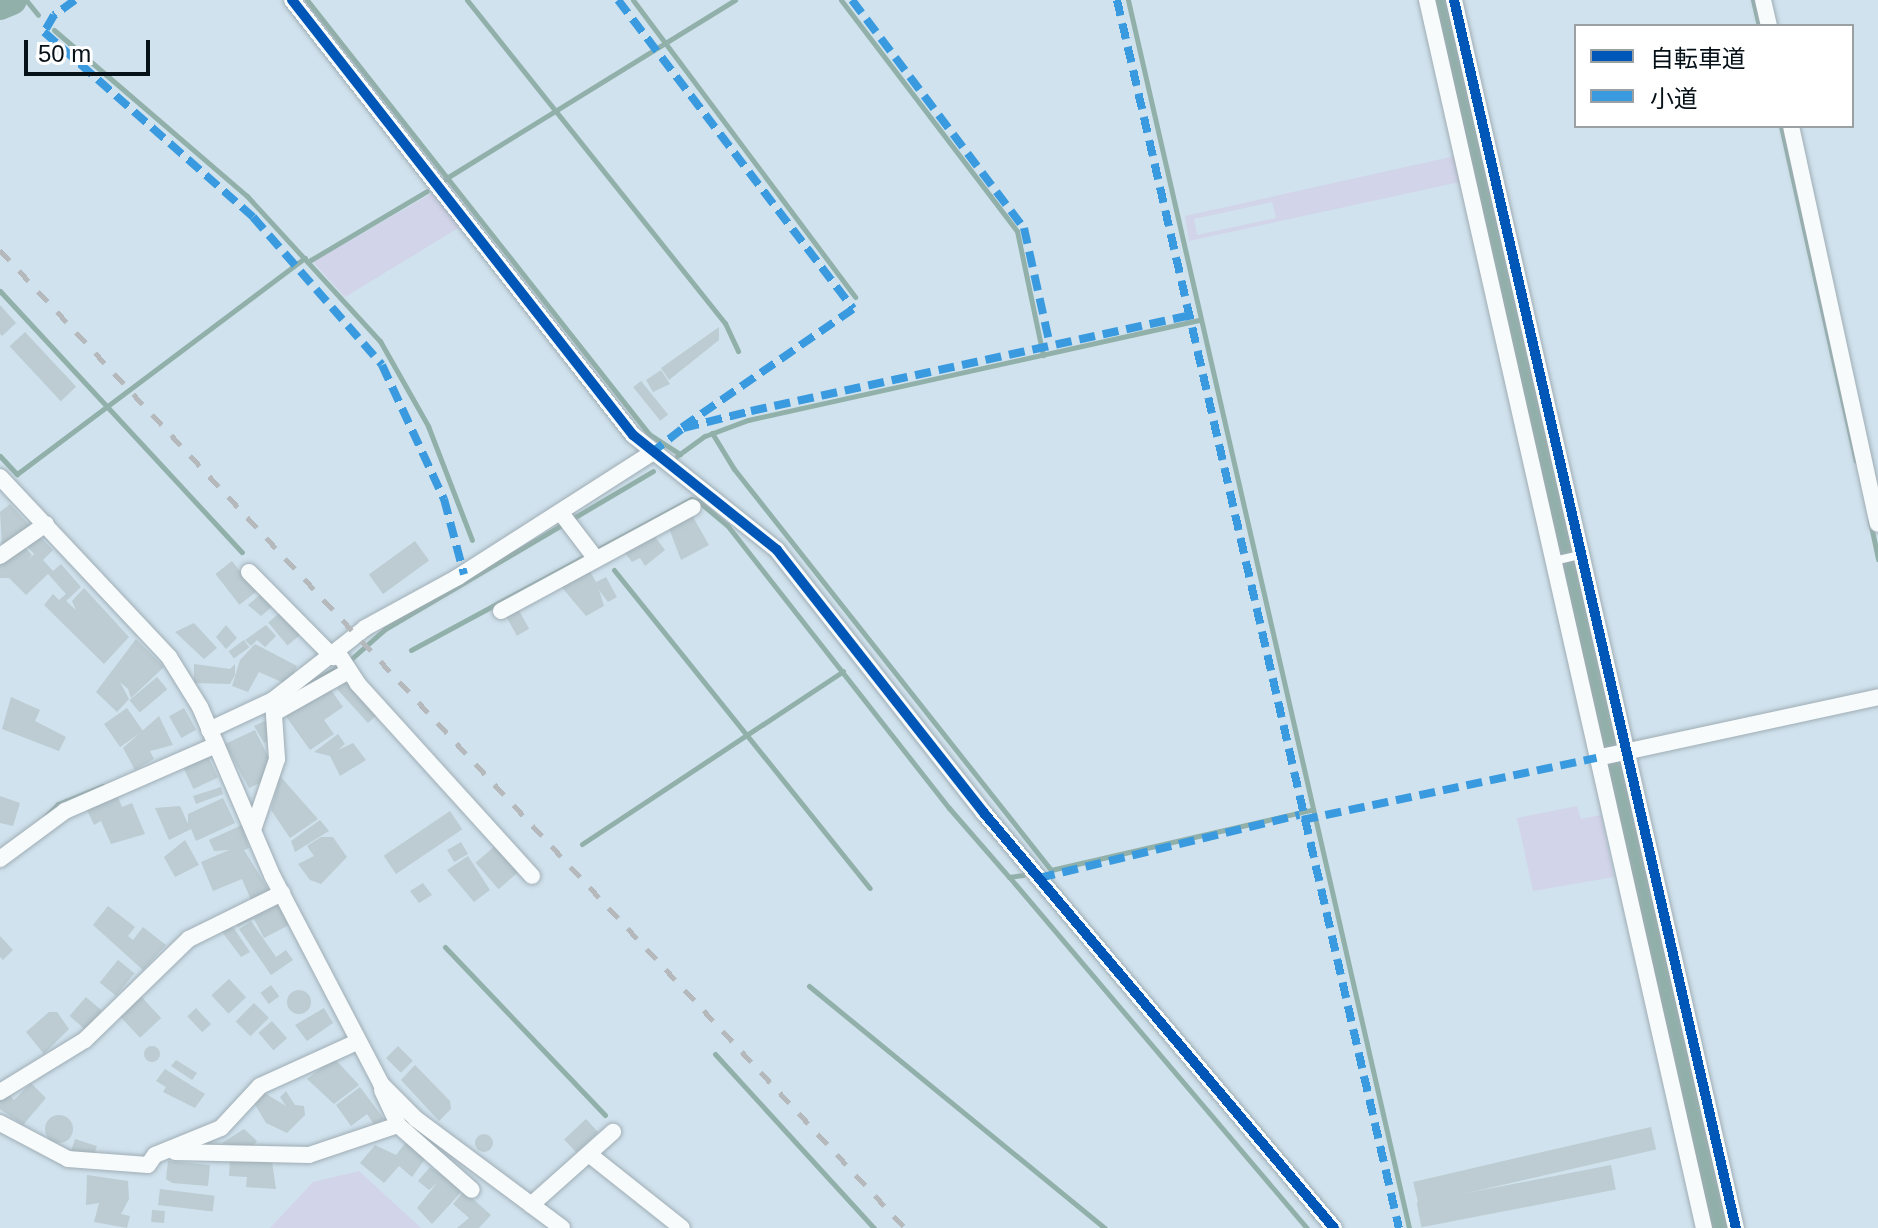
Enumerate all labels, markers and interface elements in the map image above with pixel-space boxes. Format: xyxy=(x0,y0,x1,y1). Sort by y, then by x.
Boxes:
scale bar xyxy=(28,24,154,74)
legend xyxy=(1574,24,1854,128)
text: 50 m xyxy=(38,40,91,67)
text: 自転車道 xyxy=(1650,45,1746,72)
text: 小道 xyxy=(1650,85,1698,112)

